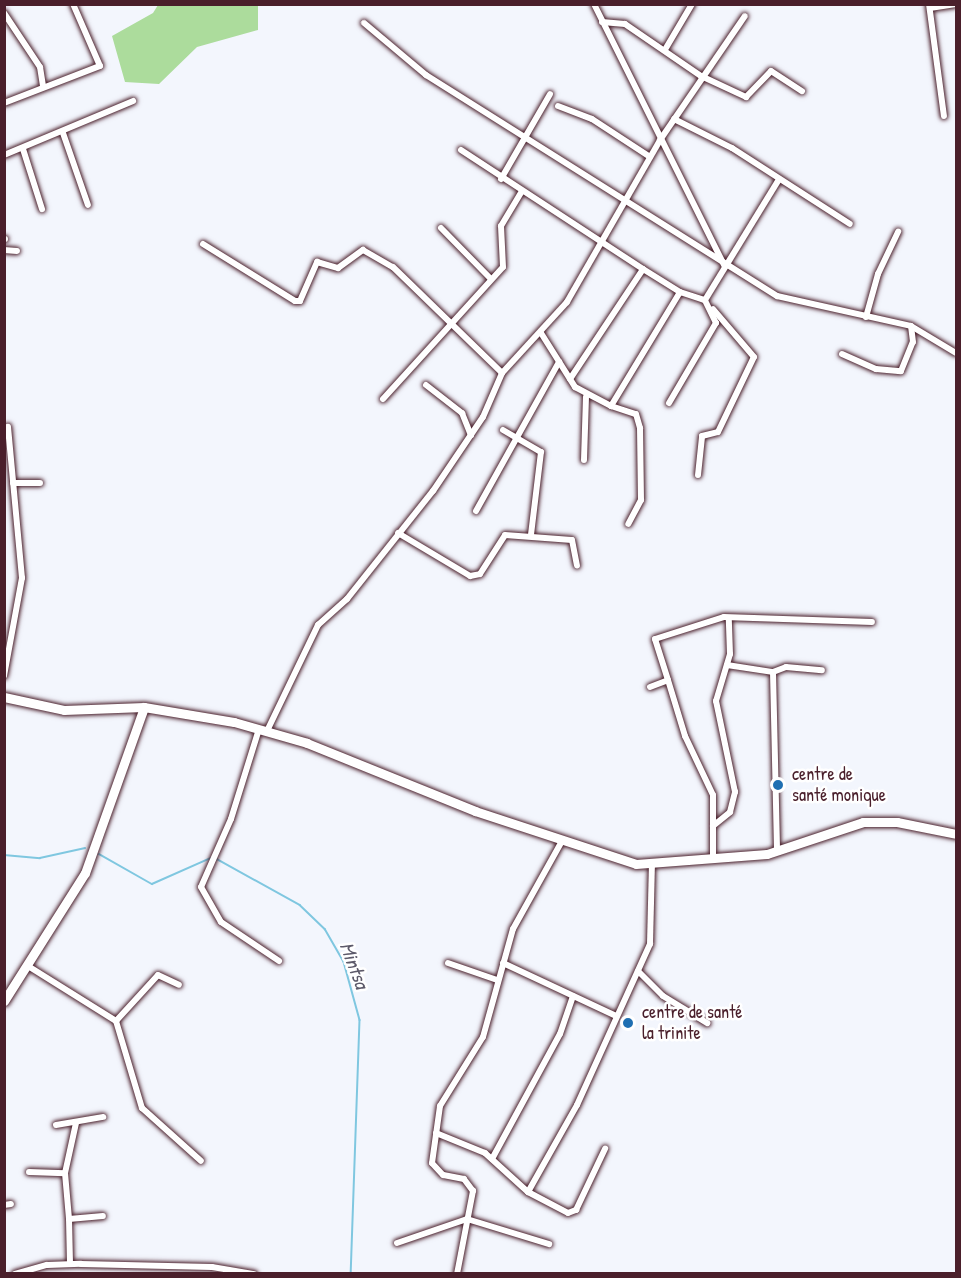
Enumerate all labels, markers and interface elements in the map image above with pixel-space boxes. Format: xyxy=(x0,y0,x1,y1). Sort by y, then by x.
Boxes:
place label: centre de santé monique xyxy=(792,764,886,806)
marker: centre de santé monique xyxy=(769,776,787,794)
water label: Mintsa xyxy=(335,938,375,992)
place label: centre de santé la trinite xyxy=(642,1002,743,1044)
marker: centre de santé la trinite xyxy=(619,1014,637,1032)

